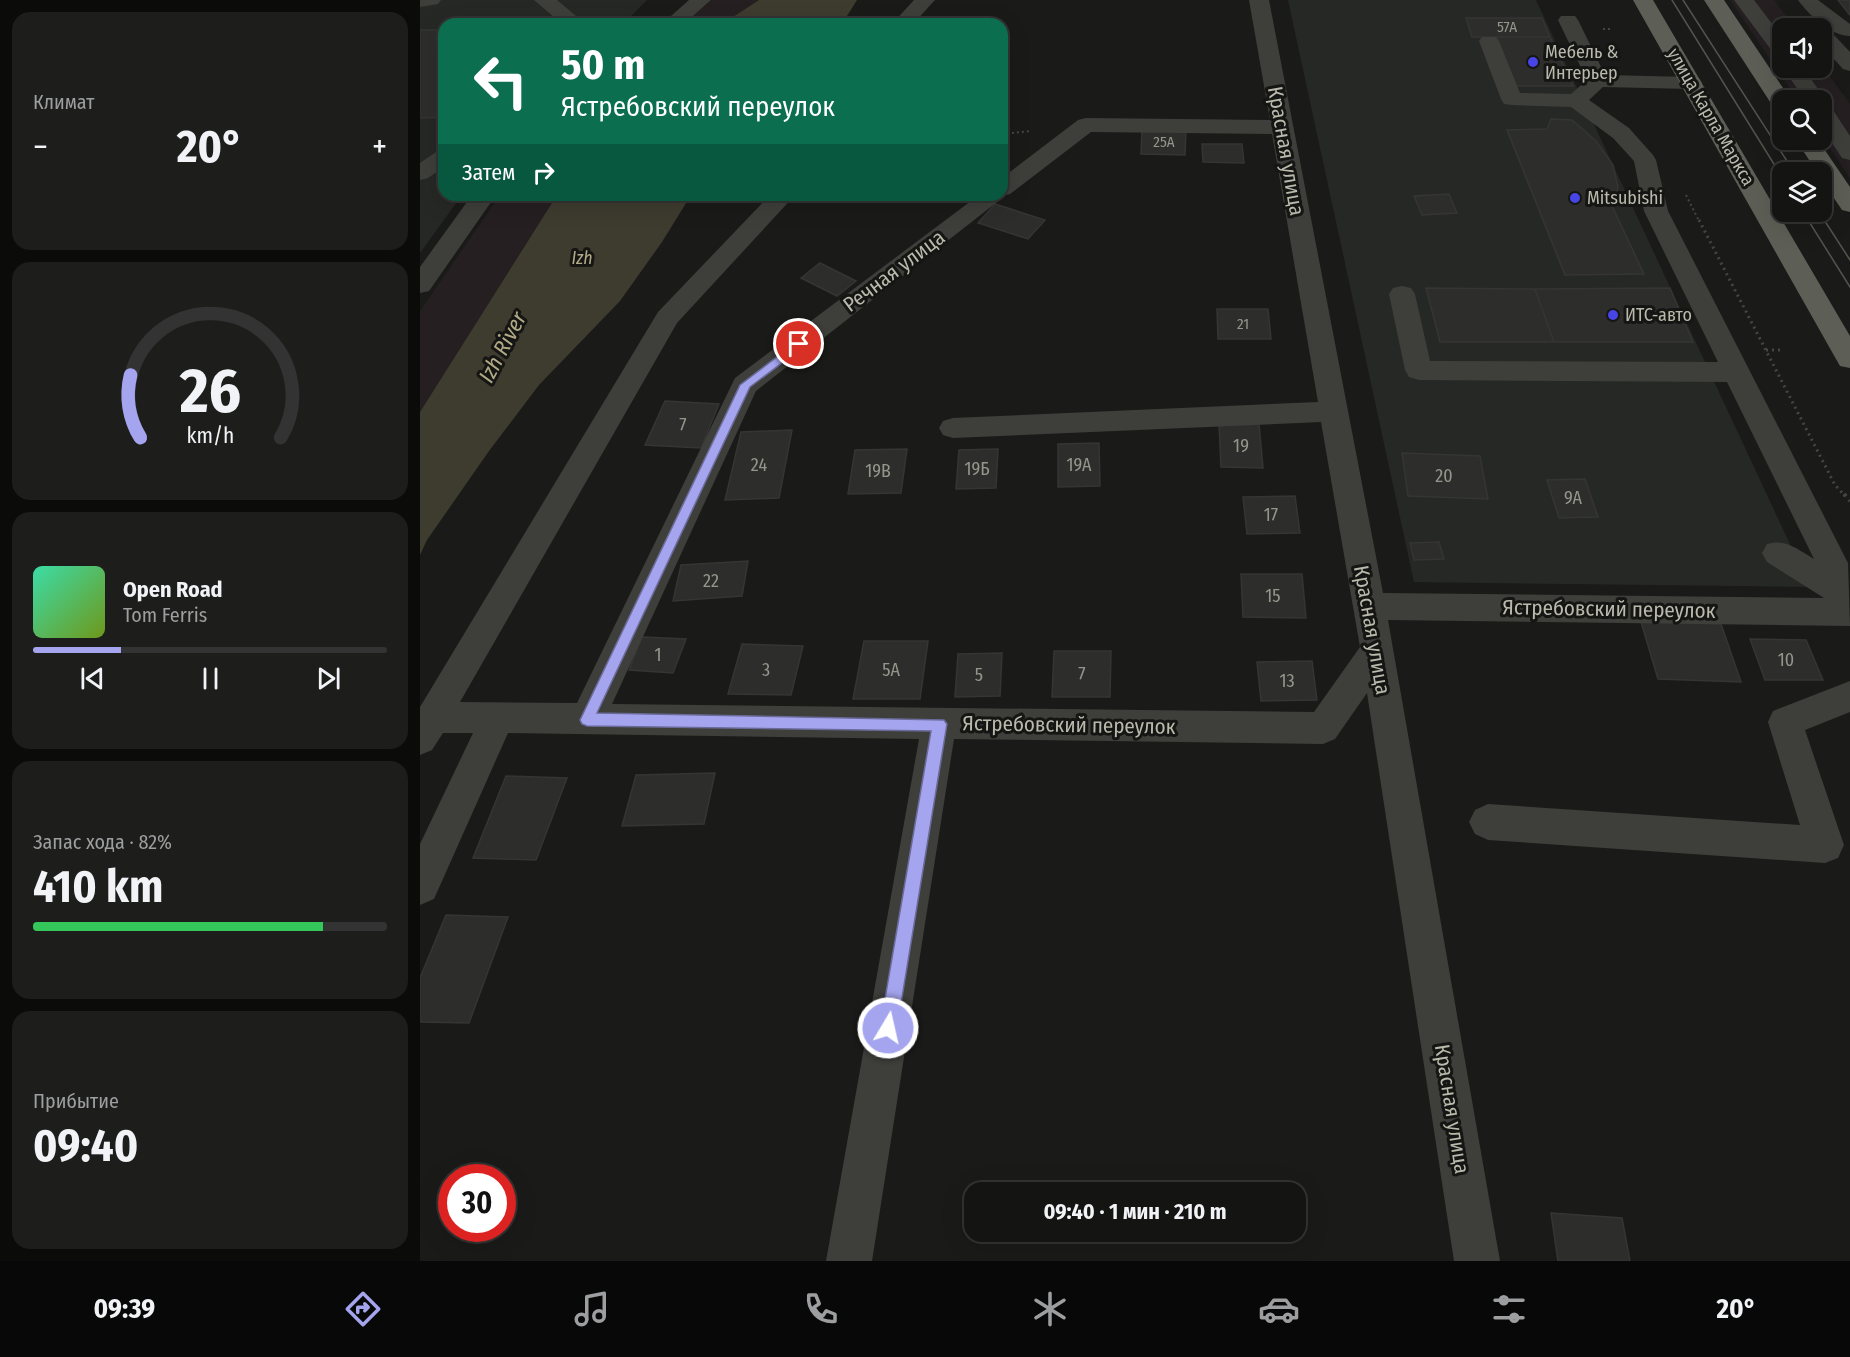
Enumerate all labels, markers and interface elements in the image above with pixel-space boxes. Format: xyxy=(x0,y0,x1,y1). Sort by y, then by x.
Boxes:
house number: 57А xyxy=(1497,18,1517,36)
map controls xyxy=(1772,18,1832,222)
button: sound xyxy=(1772,18,1832,78)
text: 50 m xyxy=(561,40,645,90)
place label: Мебель & Интерьер xyxy=(1545,41,1619,84)
icon: left xyxy=(462,42,540,120)
street label: улица Карла Маркса xyxy=(1663,44,1759,190)
marker: Мебель & Интерьер xyxy=(1526,55,1540,69)
street label: Красная улица xyxy=(1262,84,1310,218)
text: Климат xyxy=(33,90,94,114)
button: search xyxy=(1772,90,1832,150)
text: Ястребовский переулок xyxy=(561,91,835,123)
text: 20° xyxy=(177,120,243,174)
text: − xyxy=(33,127,48,167)
text: + xyxy=(372,127,387,167)
house number: 25А xyxy=(1153,133,1175,151)
icon: right xyxy=(527,156,560,189)
text: Затем xyxy=(462,159,515,186)
button: layers xyxy=(1772,162,1832,222)
place label: Mitsubishi xyxy=(1587,187,1663,209)
marker: Mitsubishi xyxy=(1568,191,1582,205)
street label: Речная улица xyxy=(838,224,950,318)
water label: Izh xyxy=(571,247,593,269)
place label: ИТС-авто xyxy=(1625,304,1692,326)
water label: Izh River xyxy=(473,306,533,387)
marker: ИТС-авто xyxy=(1606,308,1620,322)
house number: 21 xyxy=(1237,315,1249,333)
pin xyxy=(773,318,824,369)
icon: arrive xyxy=(782,327,815,360)
text: 26 xyxy=(178,354,241,429)
house number: 7 xyxy=(679,414,687,436)
text: km/h xyxy=(186,423,234,449)
house number: 19 xyxy=(1233,435,1249,457)
house number: 24 xyxy=(751,454,767,476)
house number: 19А xyxy=(1066,454,1092,476)
house number: 19Б xyxy=(964,458,990,480)
house number: 19В xyxy=(865,460,891,482)
house number: 20 xyxy=(1435,465,1453,487)
house number: 9А xyxy=(1564,487,1583,509)
house number: 17 xyxy=(1264,504,1278,526)
street label: Красная улица xyxy=(1348,563,1396,697)
house number: 22 xyxy=(703,570,719,592)
text: Open Road xyxy=(123,576,223,603)
house number: 15 xyxy=(1265,585,1281,607)
street label: Ястребовский переулок xyxy=(1502,594,1716,624)
text: Tom Ferris xyxy=(123,603,207,627)
house number: 1 xyxy=(654,644,662,666)
house number: 10 xyxy=(1778,649,1794,671)
house number: 3 xyxy=(762,659,770,681)
house number: 5А xyxy=(882,659,900,681)
icon: previous xyxy=(76,662,109,695)
icon: pause xyxy=(194,662,227,695)
icon: next xyxy=(312,662,345,695)
house number: 7 xyxy=(1078,663,1086,685)
house number: 5 xyxy=(975,664,983,686)
house number: 13 xyxy=(1279,670,1295,692)
street label: Ястребовский переулок xyxy=(962,710,1176,740)
text: Запас хода · 82% xyxy=(33,830,172,854)
text: 410 km xyxy=(33,860,163,914)
position arrow xyxy=(856,996,920,1060)
street label: Красная улица xyxy=(1429,1042,1475,1176)
text: Прибытие xyxy=(33,1089,119,1113)
text: 09:40 xyxy=(33,1119,138,1173)
speed limit sign: 30 xyxy=(438,1164,516,1242)
text: 09:40 · 1 мин · 210 m xyxy=(1043,1198,1227,1225)
icon: directions xyxy=(342,1288,384,1330)
icon: music xyxy=(571,1288,613,1330)
icon: phone xyxy=(800,1288,842,1330)
icon: climate xyxy=(1029,1288,1071,1330)
icon: car xyxy=(1258,1288,1300,1330)
icon: filters xyxy=(1488,1288,1530,1330)
text: 09:39 xyxy=(94,1293,155,1325)
text: 20° xyxy=(1717,1293,1756,1325)

